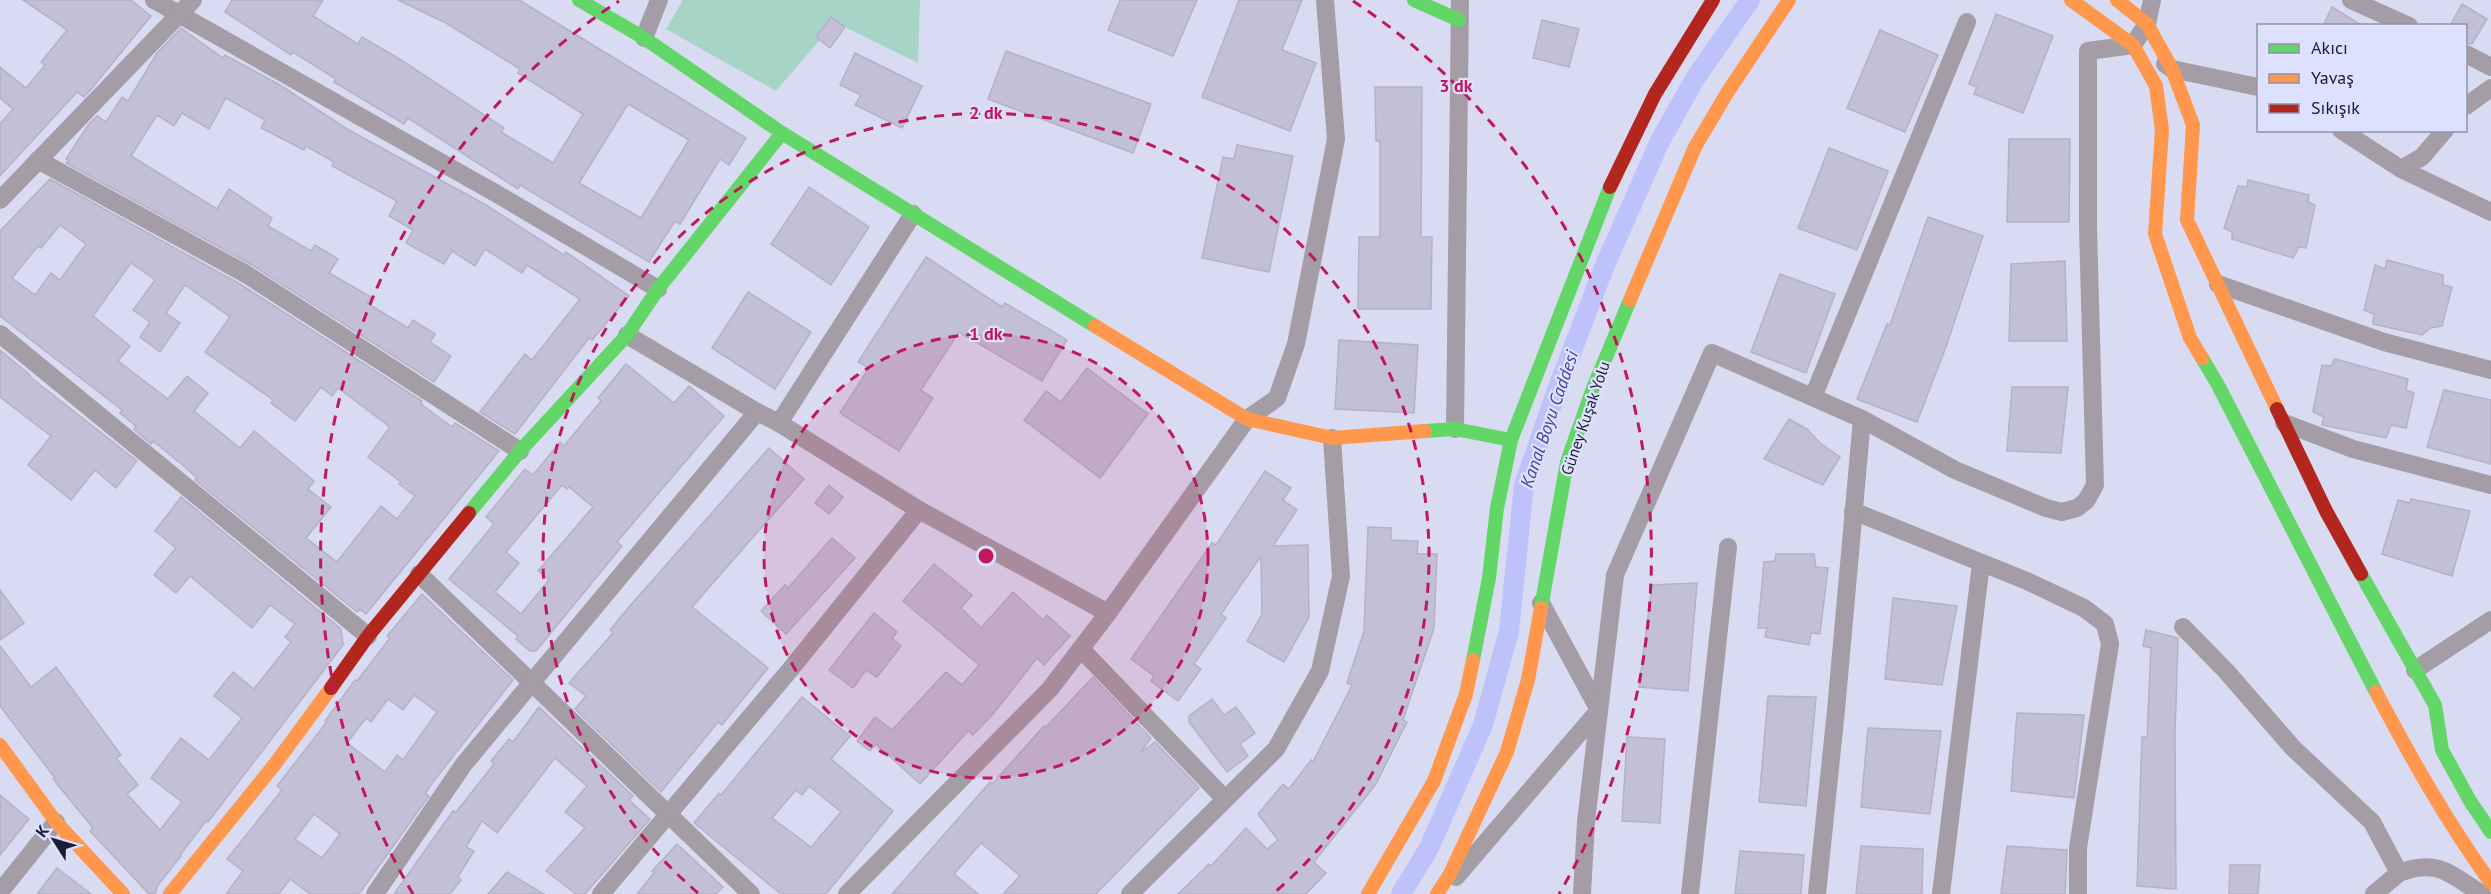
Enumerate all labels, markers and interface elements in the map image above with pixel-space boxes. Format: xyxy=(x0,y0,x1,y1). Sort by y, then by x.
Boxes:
legend xyxy=(2257,24,2467,132)
text: Akıcı xyxy=(2311,36,2348,59)
text: Yavaş xyxy=(2311,66,2354,89)
text: 3 dk xyxy=(1439,74,1473,97)
text: Sıkışık xyxy=(2311,96,2360,119)
text: 2 dk xyxy=(969,101,1003,124)
text: 1 dk xyxy=(969,322,1003,345)
water label: Kanal Boyu Caddesi xyxy=(1515,346,1584,491)
street label: Güney Kuşak Yolu xyxy=(1556,358,1614,478)
centre of rings xyxy=(976,546,996,566)
north arrow xyxy=(24,810,84,870)
text: K xyxy=(31,821,53,841)

